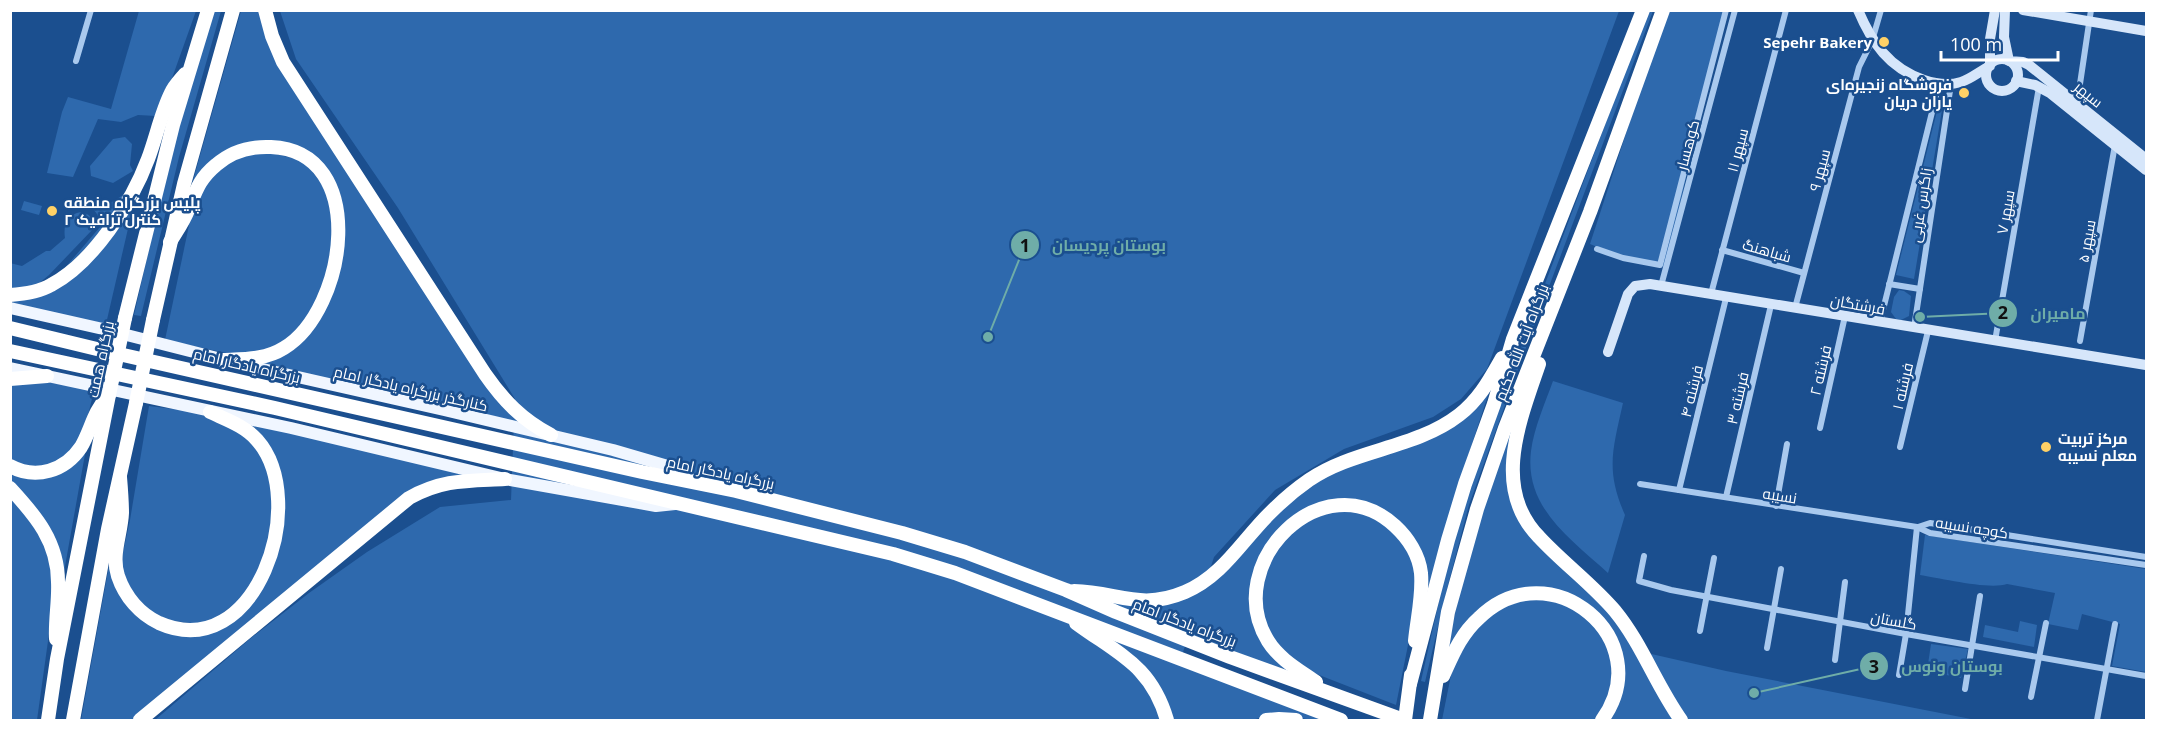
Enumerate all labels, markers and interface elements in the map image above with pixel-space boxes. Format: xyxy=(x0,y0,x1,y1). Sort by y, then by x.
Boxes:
scale bar xyxy=(1941,24,2058,62)
place label: Sepehr Bakery xyxy=(1763,32,1872,52)
text: 100 m xyxy=(1950,32,2002,56)
marker: Sepehr Bakery xyxy=(1877,35,1891,49)
place label: فروشگاه زنجیره‌ای یاران دریان xyxy=(1826,74,1953,111)
street label: سپهر xyxy=(2069,76,2107,112)
marker: فروشگاه زنجیره‌ای یاران دریان xyxy=(1957,86,1971,100)
street label: کوهسار xyxy=(1670,118,1703,173)
street label: سپهر ۱۱ xyxy=(1722,126,1753,174)
street label: سپهر ۹ xyxy=(1804,147,1835,194)
street label: زاگرس غربی xyxy=(1904,166,1937,244)
street label: سپهر ۷ xyxy=(1991,188,2020,236)
place label: پلیس بزرگراه منطقه ۲ کنترل ترافیک xyxy=(64,192,201,229)
marker: پلیس بزرگراه منطقه ۲ کنترل ترافیک xyxy=(45,204,59,218)
street label: سپهر ۵ xyxy=(2072,218,2101,264)
callout: بوستان پردیسان xyxy=(1010,228,1178,262)
text: 1 xyxy=(1020,233,1030,257)
text: بوستان پردیسان xyxy=(1052,234,1166,257)
street label: شباهنگ xyxy=(1740,234,1794,266)
street label: بزرگراه آیت الله حکیم xyxy=(1489,280,1554,404)
street label: فرشتگان xyxy=(1829,289,1887,320)
callout: مامیران xyxy=(1988,296,2097,330)
text: 2 xyxy=(1998,300,2008,324)
text: مامیران xyxy=(2030,302,2086,324)
street label: بزرگراه همت xyxy=(82,319,118,399)
street label: بزرگراه یادگار امام xyxy=(191,343,303,388)
street label: فرشته ۲ xyxy=(1805,343,1835,397)
street label: کنارگذر بزرگراه یادگار امام xyxy=(332,361,490,416)
street label: فرشته ۱ xyxy=(1887,361,1917,411)
street label: فرشته ۴ xyxy=(1675,363,1707,419)
street label: فرشته ۳ xyxy=(1721,370,1753,426)
place label: مرکز تربیت معلم نسیبه xyxy=(2058,428,2137,466)
marker: مرکز تربیت معلم نسیبه xyxy=(2039,440,2053,454)
street label: بزرگراه یادگار امام xyxy=(665,451,777,494)
street label: نسیبه xyxy=(1761,482,1799,508)
street label: کوچه نسیبه xyxy=(1934,511,2010,544)
street label: بزرگراه یادگار امام xyxy=(1130,593,1240,652)
street label: گلستان xyxy=(1869,606,1919,635)
callout: بوستان ونوس xyxy=(1859,649,2015,683)
text: 3 xyxy=(1869,654,1879,678)
text: بوستان ونوس xyxy=(1901,655,2003,677)

